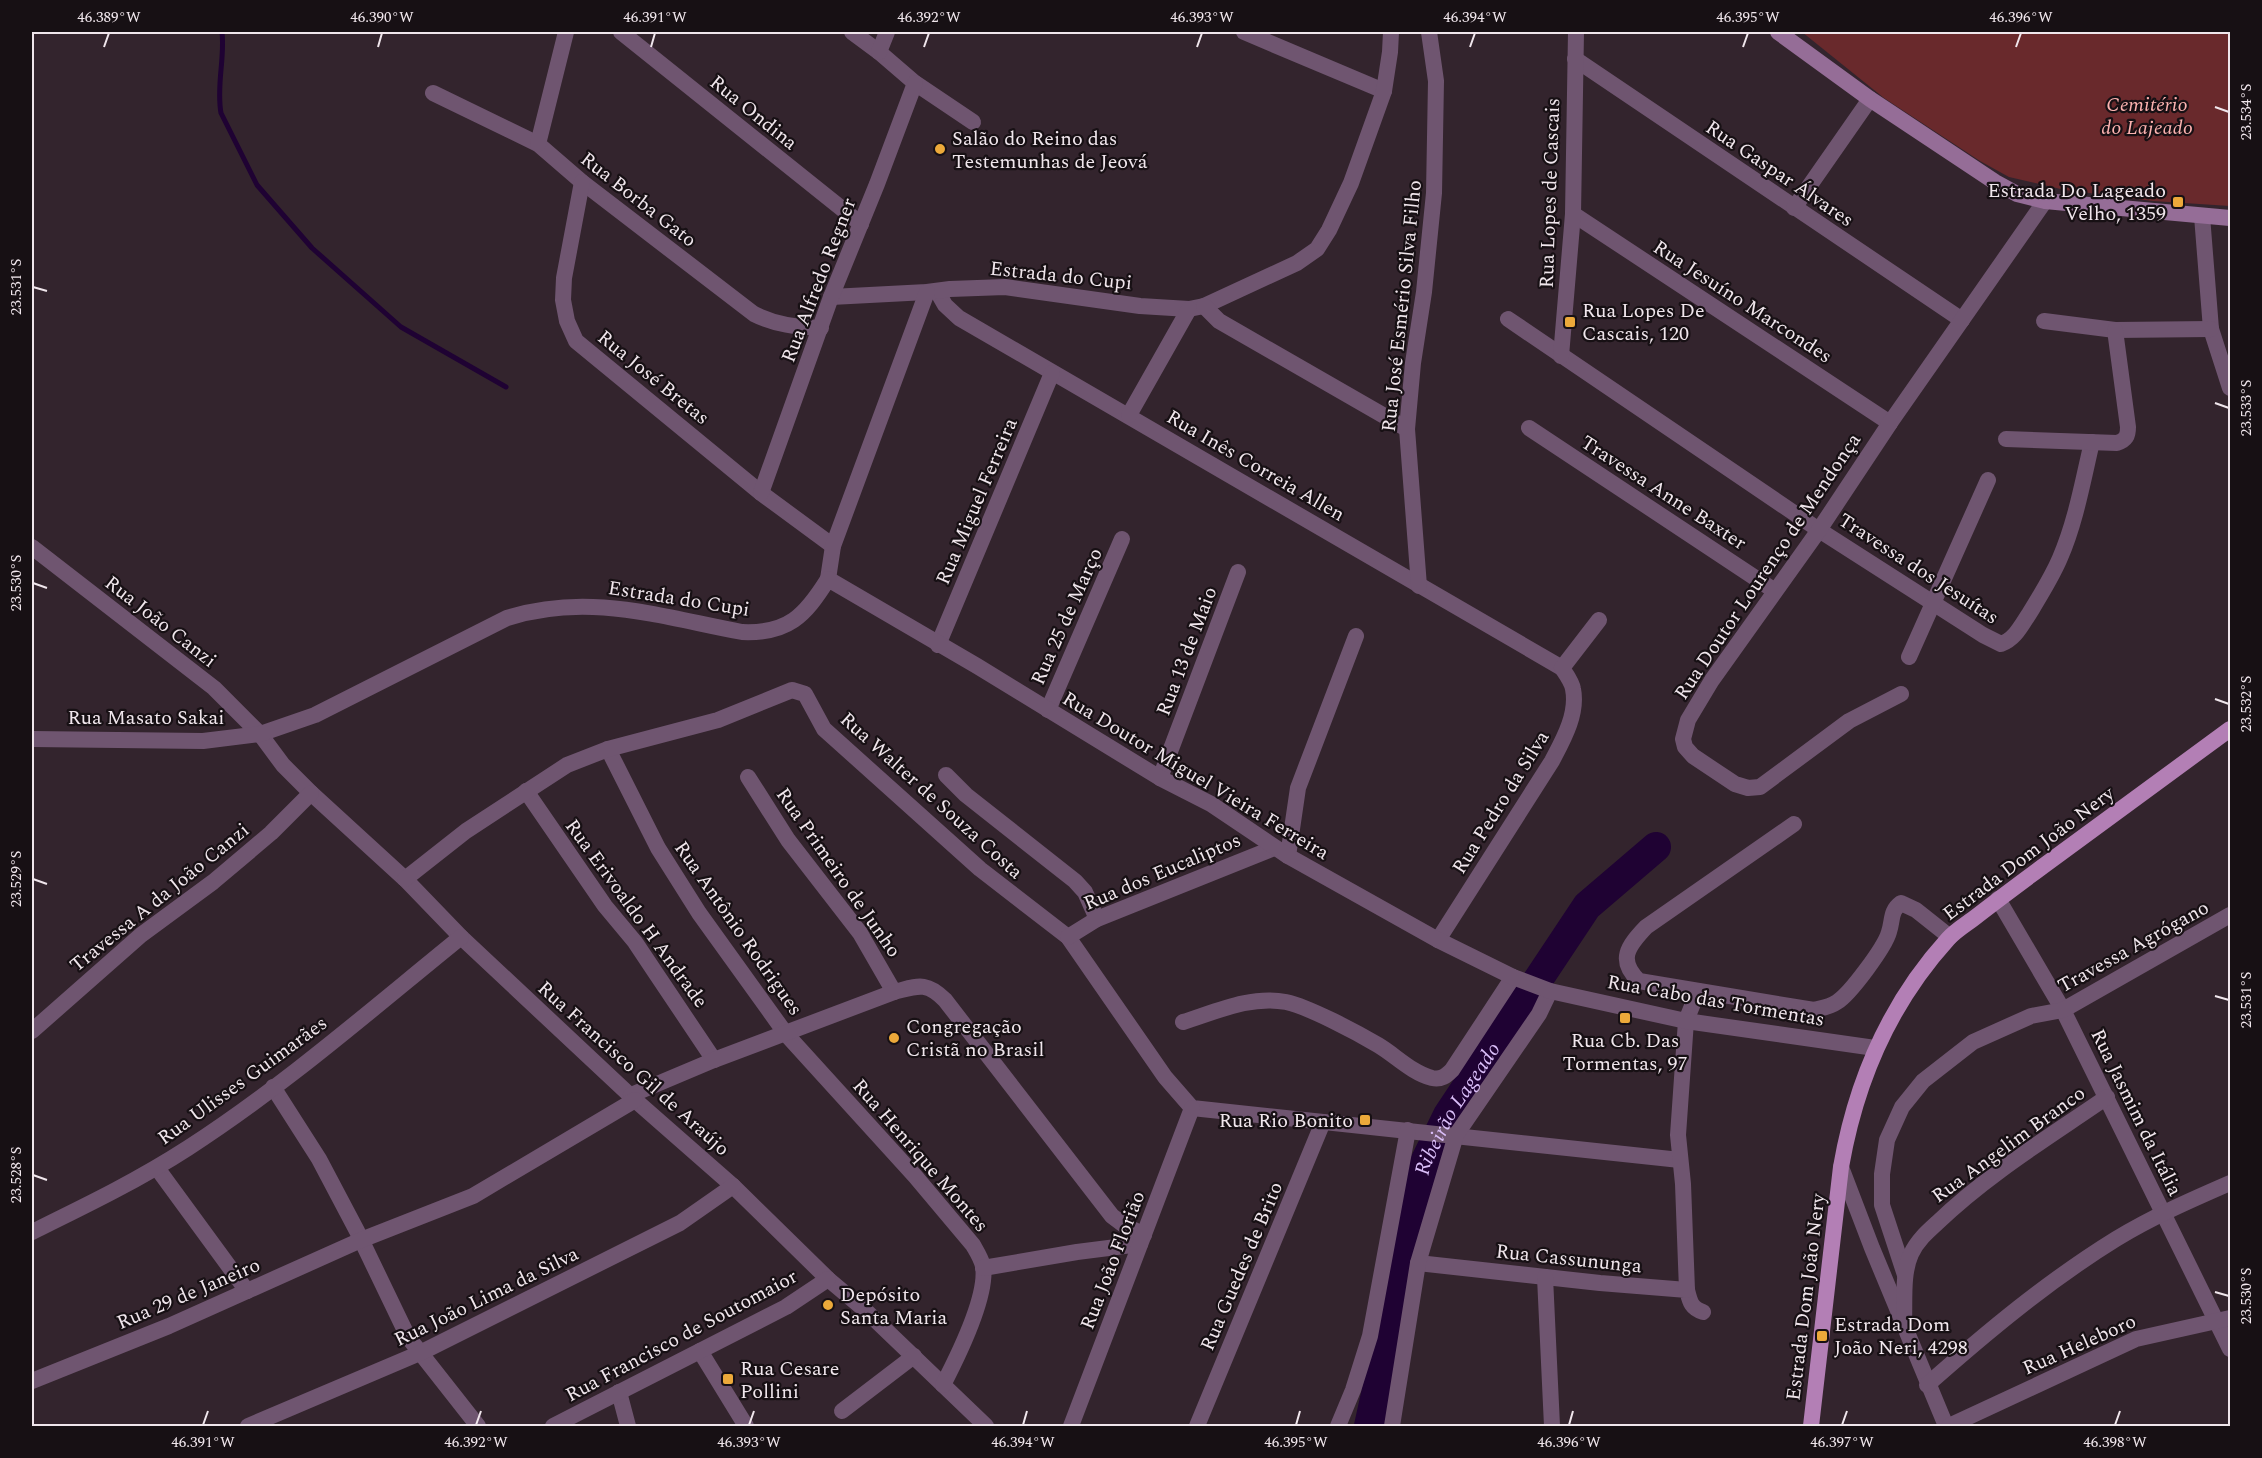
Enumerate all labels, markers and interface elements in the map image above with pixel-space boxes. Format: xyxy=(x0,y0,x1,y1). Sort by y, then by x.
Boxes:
text: 46.389°W xyxy=(77,6,141,29)
text: 46.390°W xyxy=(350,6,414,29)
text: 46.391°W xyxy=(623,6,687,29)
text: 46.392°W xyxy=(897,6,961,29)
text: 46.393°W xyxy=(1170,6,1234,29)
text: 46.394°W xyxy=(1443,6,1507,29)
text: 46.395°W xyxy=(1716,6,1780,29)
text: 46.396°W xyxy=(1989,6,2053,29)
street label: Rua Ondina xyxy=(703,68,804,158)
text: 23.534°S xyxy=(2235,84,2258,140)
park label: Cemitério do Lajeado xyxy=(2101,90,2193,143)
street label: Rua Lopes de Cascais xyxy=(1532,97,1568,289)
street label: Rua Gaspar Álvares xyxy=(1699,113,1860,235)
place label: Salão do Reino das Testemunhas de Jeová xyxy=(952,124,1148,177)
marker: Salão do Reino das Testemunhas de Jeová xyxy=(933,142,947,156)
street label: Rua Borba Gato xyxy=(574,145,703,255)
place label: Estrada Do Lageado Velho, 1359 xyxy=(1987,176,2166,229)
street label: Rua José Esmério Silva Filho xyxy=(1374,179,1430,434)
street label: Rua Alfredo Regner xyxy=(774,194,864,367)
marker: Estrada Do Lageado Velho, 1359 xyxy=(2171,195,2185,209)
street label: Rua Jesuíno Marcondes xyxy=(1647,233,1838,371)
street label: Estrada do Cupi xyxy=(988,254,1134,298)
text: 23.531°S xyxy=(5,259,28,315)
place label: Rua Lopes De Cascais, 120 xyxy=(1582,296,1705,349)
marker: Rua Lopes De Cascais, 120 xyxy=(1563,315,1577,329)
street label: Rua José Bretas xyxy=(591,323,716,433)
text: 23.533°S xyxy=(2235,380,2258,436)
street label: Rua Inês Correia Allen xyxy=(1161,402,1350,529)
street label: Rua Miguel Ferreira xyxy=(928,413,1026,589)
street label: Rua Doutor Lourenço de Mendonça xyxy=(1667,427,1869,706)
street label: Travessa Anne Baxter xyxy=(1575,428,1752,558)
street label: Travessa dos Jesuítas xyxy=(1832,506,2005,632)
street label: Rua 25 de Março xyxy=(1023,543,1111,690)
text: 23.530°S xyxy=(5,555,28,611)
street label: Rua João Canzi xyxy=(98,568,223,675)
street label: Estrada do Cupi xyxy=(606,573,752,625)
street label: Rua 13 de Maio xyxy=(1149,582,1225,720)
text: 23.532°S xyxy=(2235,676,2258,732)
street label: Rua Doutor Miguel Vieira Ferreira xyxy=(1056,684,1335,868)
street label: Rua Masato Sakai xyxy=(67,703,225,733)
street label: Rua Walter de Souza Costa xyxy=(833,705,1030,887)
street label: Rua Pedro da Silva xyxy=(1445,725,1557,880)
street label: Estrada Dom João Nery xyxy=(1936,778,2122,928)
street label: Rua Primeiro de Junho xyxy=(768,781,908,964)
street label: Rua Erivoaldo H Andrade xyxy=(557,813,715,1014)
street label: Travessa A da João Canzi xyxy=(63,816,256,980)
street label: Rua dos Eucaliptos xyxy=(1079,825,1246,919)
street label: Rua Antônio Rodrigues xyxy=(666,835,810,1022)
text: 23.529°S xyxy=(5,851,28,907)
street label: Travessa Agrógano xyxy=(2052,893,2215,1001)
street label: Rua Cabo das Tormentas xyxy=(1605,967,1827,1035)
text: 23.531°S xyxy=(2235,972,2258,1028)
street label: Rua Francisco Gil de Araújo xyxy=(530,974,736,1164)
street label: Rua Ulisses Guimarães xyxy=(151,1009,334,1153)
marker: Rua Cb. Das Tormentas, 97 xyxy=(1618,1011,1632,1025)
place label: Congregação Cristã no Brasil xyxy=(906,1012,1044,1065)
street label: Rua Jasmim da Itália xyxy=(2083,1024,2190,1201)
place label: Rua Cb. Das Tormentas, 97 xyxy=(1562,1026,1688,1079)
marker: Congregação Cristã no Brasil xyxy=(887,1031,901,1045)
water label: Ribeirão Lageado xyxy=(1407,1036,1509,1178)
street label: Rua Henrique Montes xyxy=(845,1072,996,1239)
street label: Rua Angelim Branco xyxy=(1925,1079,2092,1211)
place label: Rua Rio Bonito xyxy=(1219,1106,1353,1136)
marker: Rua Rio Bonito xyxy=(1358,1113,1372,1127)
text: 23.528°S xyxy=(5,1147,28,1203)
street label: Rua Guedes de Brito xyxy=(1193,1177,1291,1356)
street label: Rua João Florião xyxy=(1073,1187,1153,1334)
street label: Estrada Dom João Nery xyxy=(1778,1191,1834,1402)
street label: Rua Cassununga xyxy=(1494,1236,1644,1282)
street label: Rua João Lima da Silva xyxy=(389,1239,584,1355)
street label: Rua 29 de Janeiro xyxy=(112,1250,265,1338)
street label: Rua Francisco de Soutomaior xyxy=(560,1262,803,1410)
text: 23.530°S xyxy=(2235,1268,2258,1324)
place label: Depósito Santa Maria xyxy=(840,1280,947,1333)
marker: Depósito Santa Maria xyxy=(821,1298,835,1312)
street label: Rua Heleboro xyxy=(2018,1307,2141,1383)
place label: Estrada Dom João Neri, 4298 xyxy=(1834,1310,1968,1363)
marker: Estrada Dom João Neri, 4298 xyxy=(1815,1329,1829,1343)
place label: Rua Cesare Pollini xyxy=(740,1354,839,1407)
marker: Rua Cesare Pollini xyxy=(721,1372,735,1386)
text: 46.391°W xyxy=(171,1431,235,1454)
text: 46.392°W xyxy=(444,1431,508,1454)
text: 46.393°W xyxy=(717,1431,781,1454)
text: 46.394°W xyxy=(991,1431,1055,1454)
text: 46.395°W xyxy=(1264,1431,1328,1454)
text: 46.396°W xyxy=(1537,1431,1601,1454)
text: 46.397°W xyxy=(1810,1431,1874,1454)
text: 46.398°W xyxy=(2083,1431,2147,1454)

